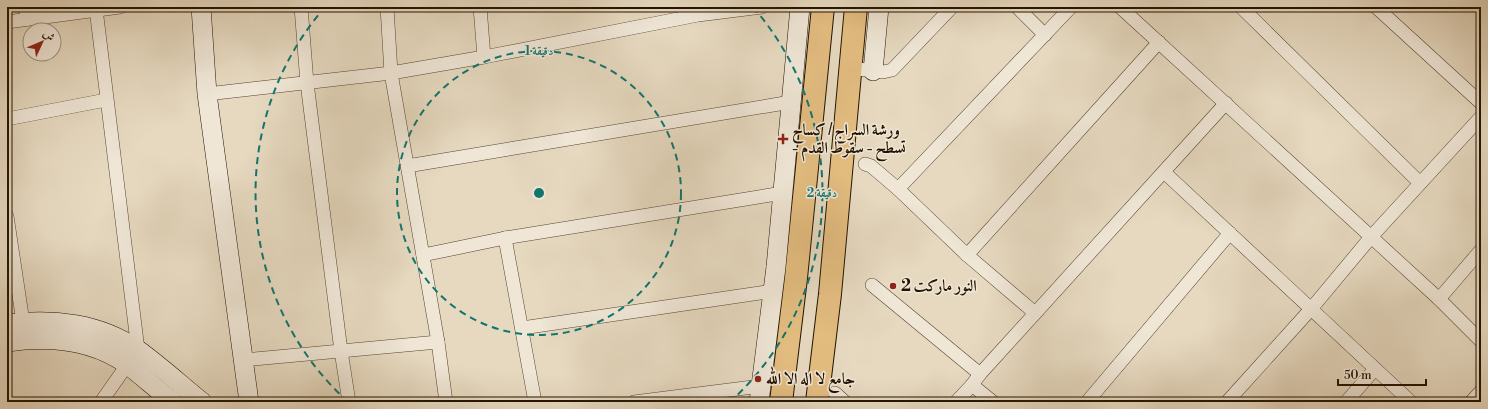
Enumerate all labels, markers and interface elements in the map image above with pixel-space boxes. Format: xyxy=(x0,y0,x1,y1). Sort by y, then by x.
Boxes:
north arrow xyxy=(22,22,62,62)
text: ش xyxy=(40,27,57,45)
text: 1 دقيقة xyxy=(525,44,553,59)
place label: ورشة السراج / كساح - تسطح - سقوط القدم xyxy=(792,120,906,162)
marker: ورشة السراج / كساح - تسطح - سقوط القدم xyxy=(777,133,789,145)
centre of rings xyxy=(532,186,546,200)
text: 2 دقيقة xyxy=(807,186,837,201)
place label: النور ماركت 2 xyxy=(901,276,977,296)
marker: النور ماركت 2 xyxy=(888,281,898,291)
scale bar xyxy=(1338,361,1426,387)
place label: جامع لا اله الا الله xyxy=(766,366,855,394)
text: 50 m xyxy=(1344,368,1372,383)
marker: جامع لا اله الا الله xyxy=(753,374,763,384)

